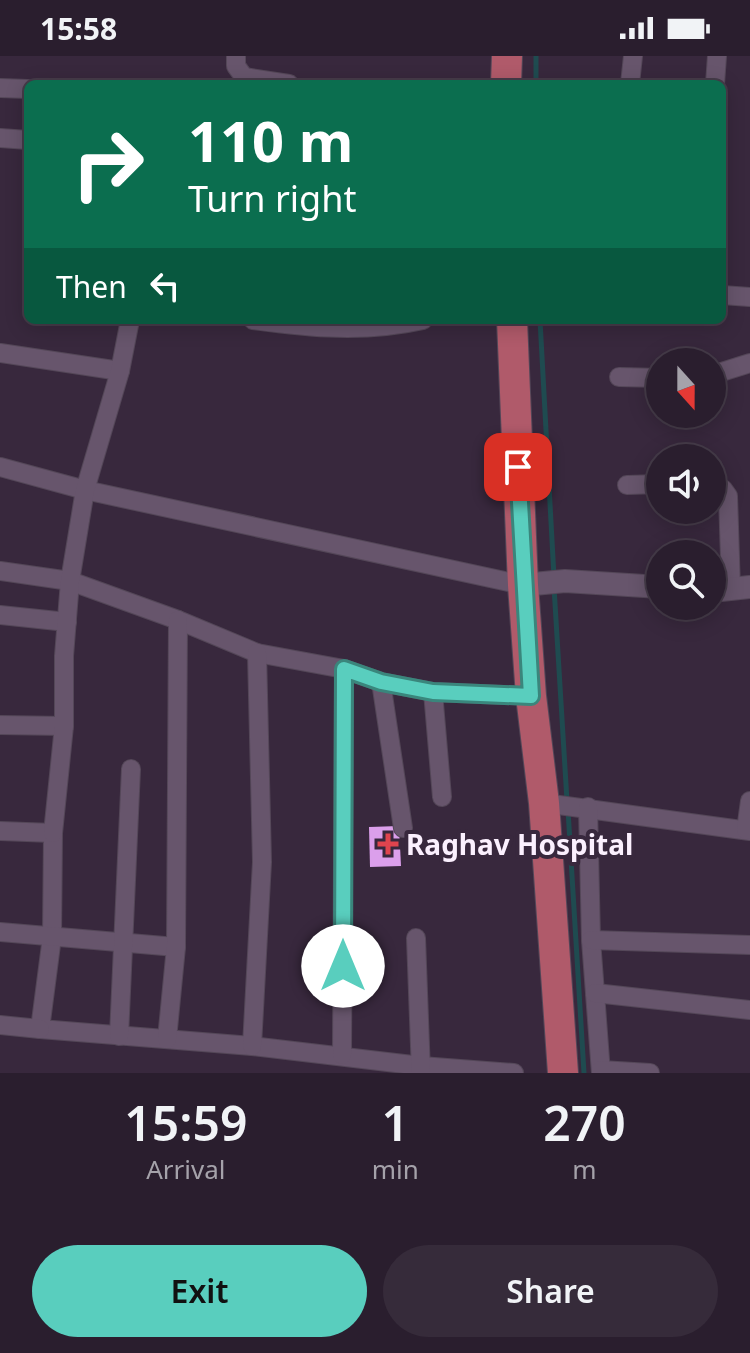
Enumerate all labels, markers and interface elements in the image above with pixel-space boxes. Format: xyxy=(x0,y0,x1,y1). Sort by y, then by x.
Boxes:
text: 15:58 xyxy=(40,8,117,49)
text: 110 m xyxy=(188,102,353,178)
icon: right xyxy=(56,112,160,216)
text: Turn right xyxy=(188,174,356,223)
icon: left xyxy=(143,264,187,308)
text: Then xyxy=(56,266,127,307)
north arrow xyxy=(646,348,726,428)
map controls xyxy=(646,348,726,620)
pin xyxy=(484,433,552,501)
button: sound xyxy=(646,444,726,524)
icon: arrive xyxy=(496,445,540,489)
button: search xyxy=(646,540,726,620)
place label: Raghav Hospital xyxy=(406,825,633,863)
marker: Raghav Hospital xyxy=(377,833,399,855)
position arrow xyxy=(301,924,385,1008)
text: 15:59 xyxy=(124,1090,247,1155)
text: 1 xyxy=(382,1090,409,1155)
text: 270 xyxy=(543,1090,626,1155)
text: Arrival xyxy=(146,1151,226,1187)
text: min xyxy=(372,1151,419,1187)
text: m xyxy=(572,1151,597,1187)
button: Exit xyxy=(32,1245,367,1337)
button: Share xyxy=(383,1245,718,1337)

